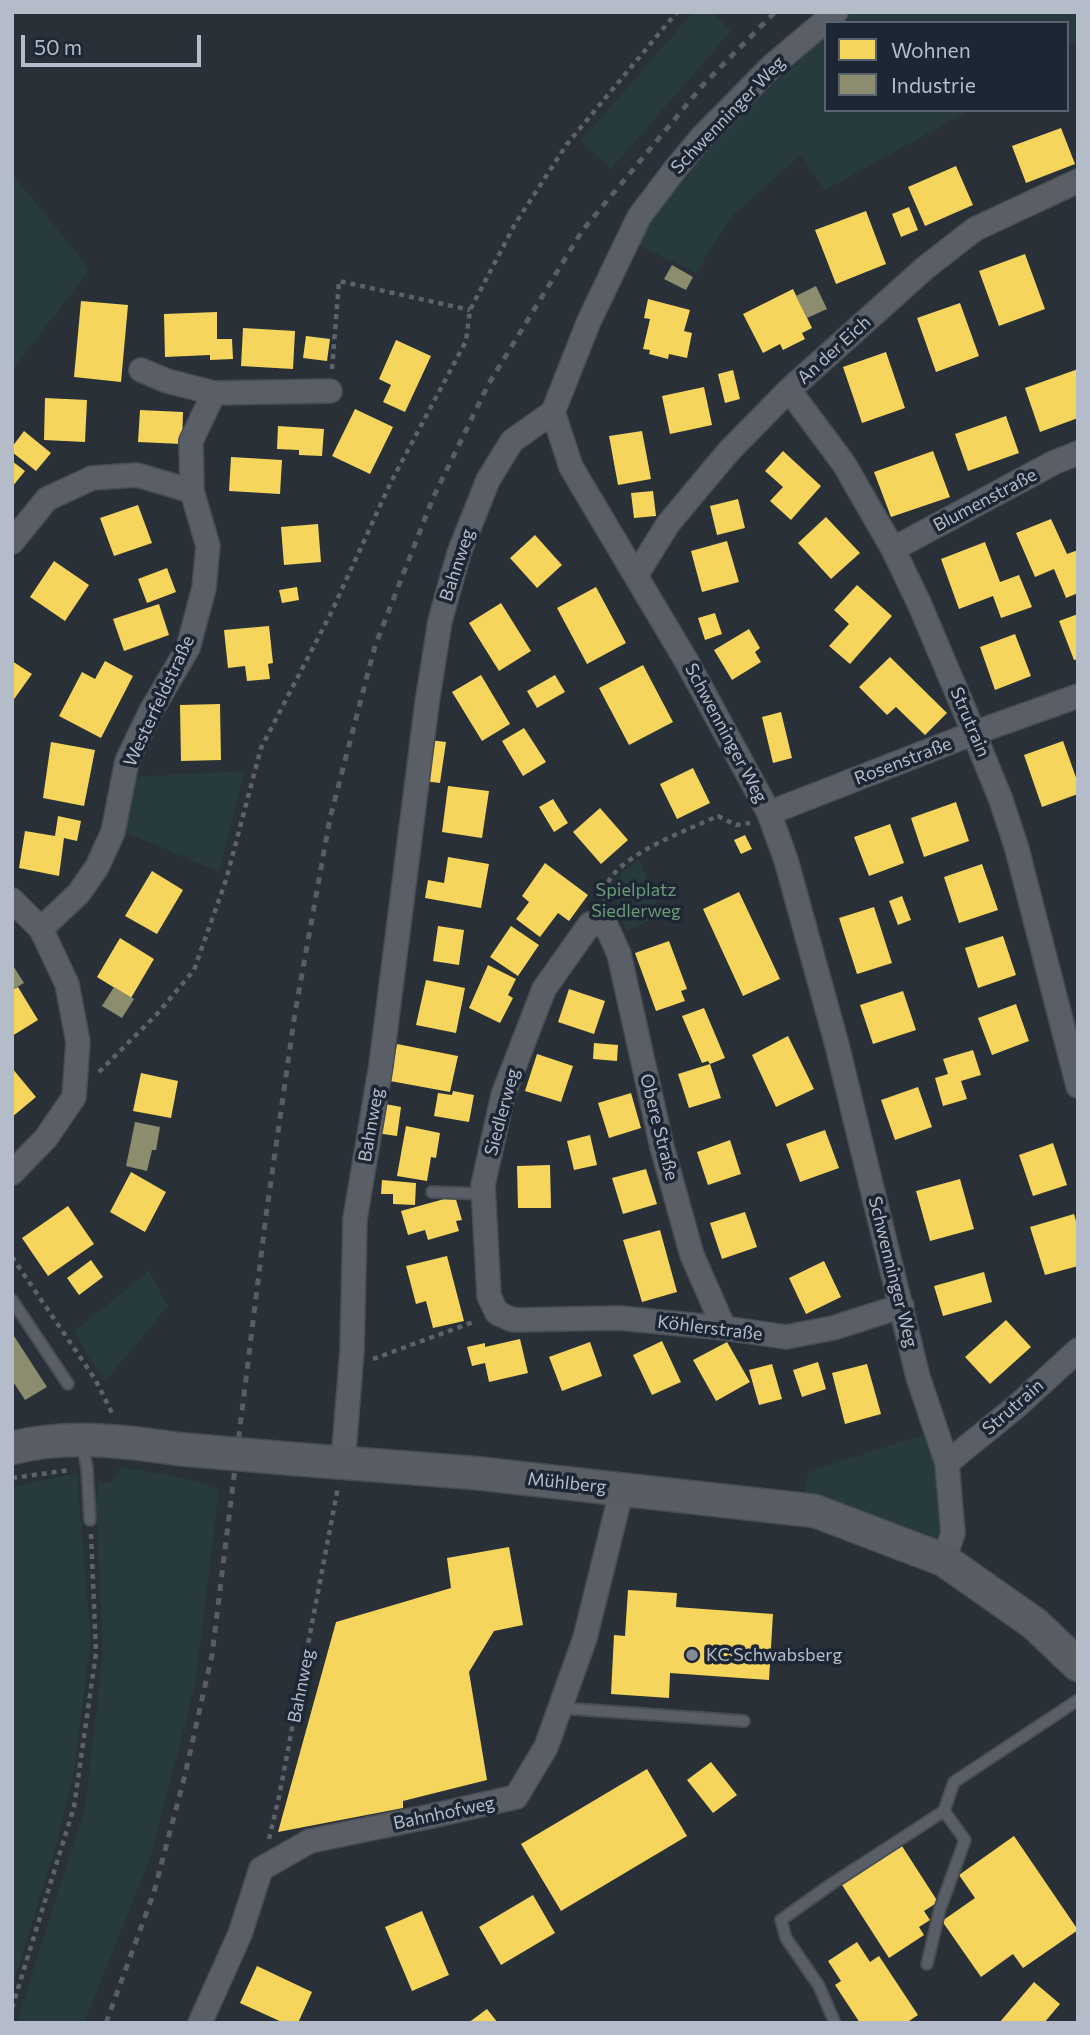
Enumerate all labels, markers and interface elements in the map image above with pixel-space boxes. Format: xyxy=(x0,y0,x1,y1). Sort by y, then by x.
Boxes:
scale bar xyxy=(24,21,205,65)
legend xyxy=(824,21,1069,112)
text: 50 m xyxy=(34,34,82,59)
text: Wohnen xyxy=(891,37,971,62)
street label: Schwenninger Weg xyxy=(666,52,790,178)
text: Industrie xyxy=(891,72,976,97)
street label: An der Eich xyxy=(793,311,875,389)
street label: Blumenstraße xyxy=(930,464,1040,536)
street label: Bahnweg xyxy=(435,526,479,604)
street label: Westerfeldstraße xyxy=(119,632,199,770)
street label: Schwenninger Weg xyxy=(680,660,772,806)
street label: Strutrain xyxy=(946,684,994,760)
street label: Rosenstraße xyxy=(851,733,955,789)
park label: Spielplatz Siedlerweg xyxy=(591,879,681,922)
street label: Siedlerweg xyxy=(480,1066,524,1158)
street label: Obere Straße xyxy=(635,1071,683,1183)
street label: Bahnweg xyxy=(354,1086,388,1164)
street label: Schwenninger Weg xyxy=(864,1194,922,1350)
street label: Köhlerstraße xyxy=(656,1311,764,1345)
street label: Strutrain xyxy=(978,1375,1048,1439)
street label: Mühlberg xyxy=(526,1468,608,1498)
place label: KC Schwabsberg xyxy=(706,1644,842,1666)
street label: Bahnweg xyxy=(283,1647,319,1725)
marker: KC Schwabsberg xyxy=(684,1647,700,1663)
street label: Bahnhofweg xyxy=(391,1792,497,1834)

